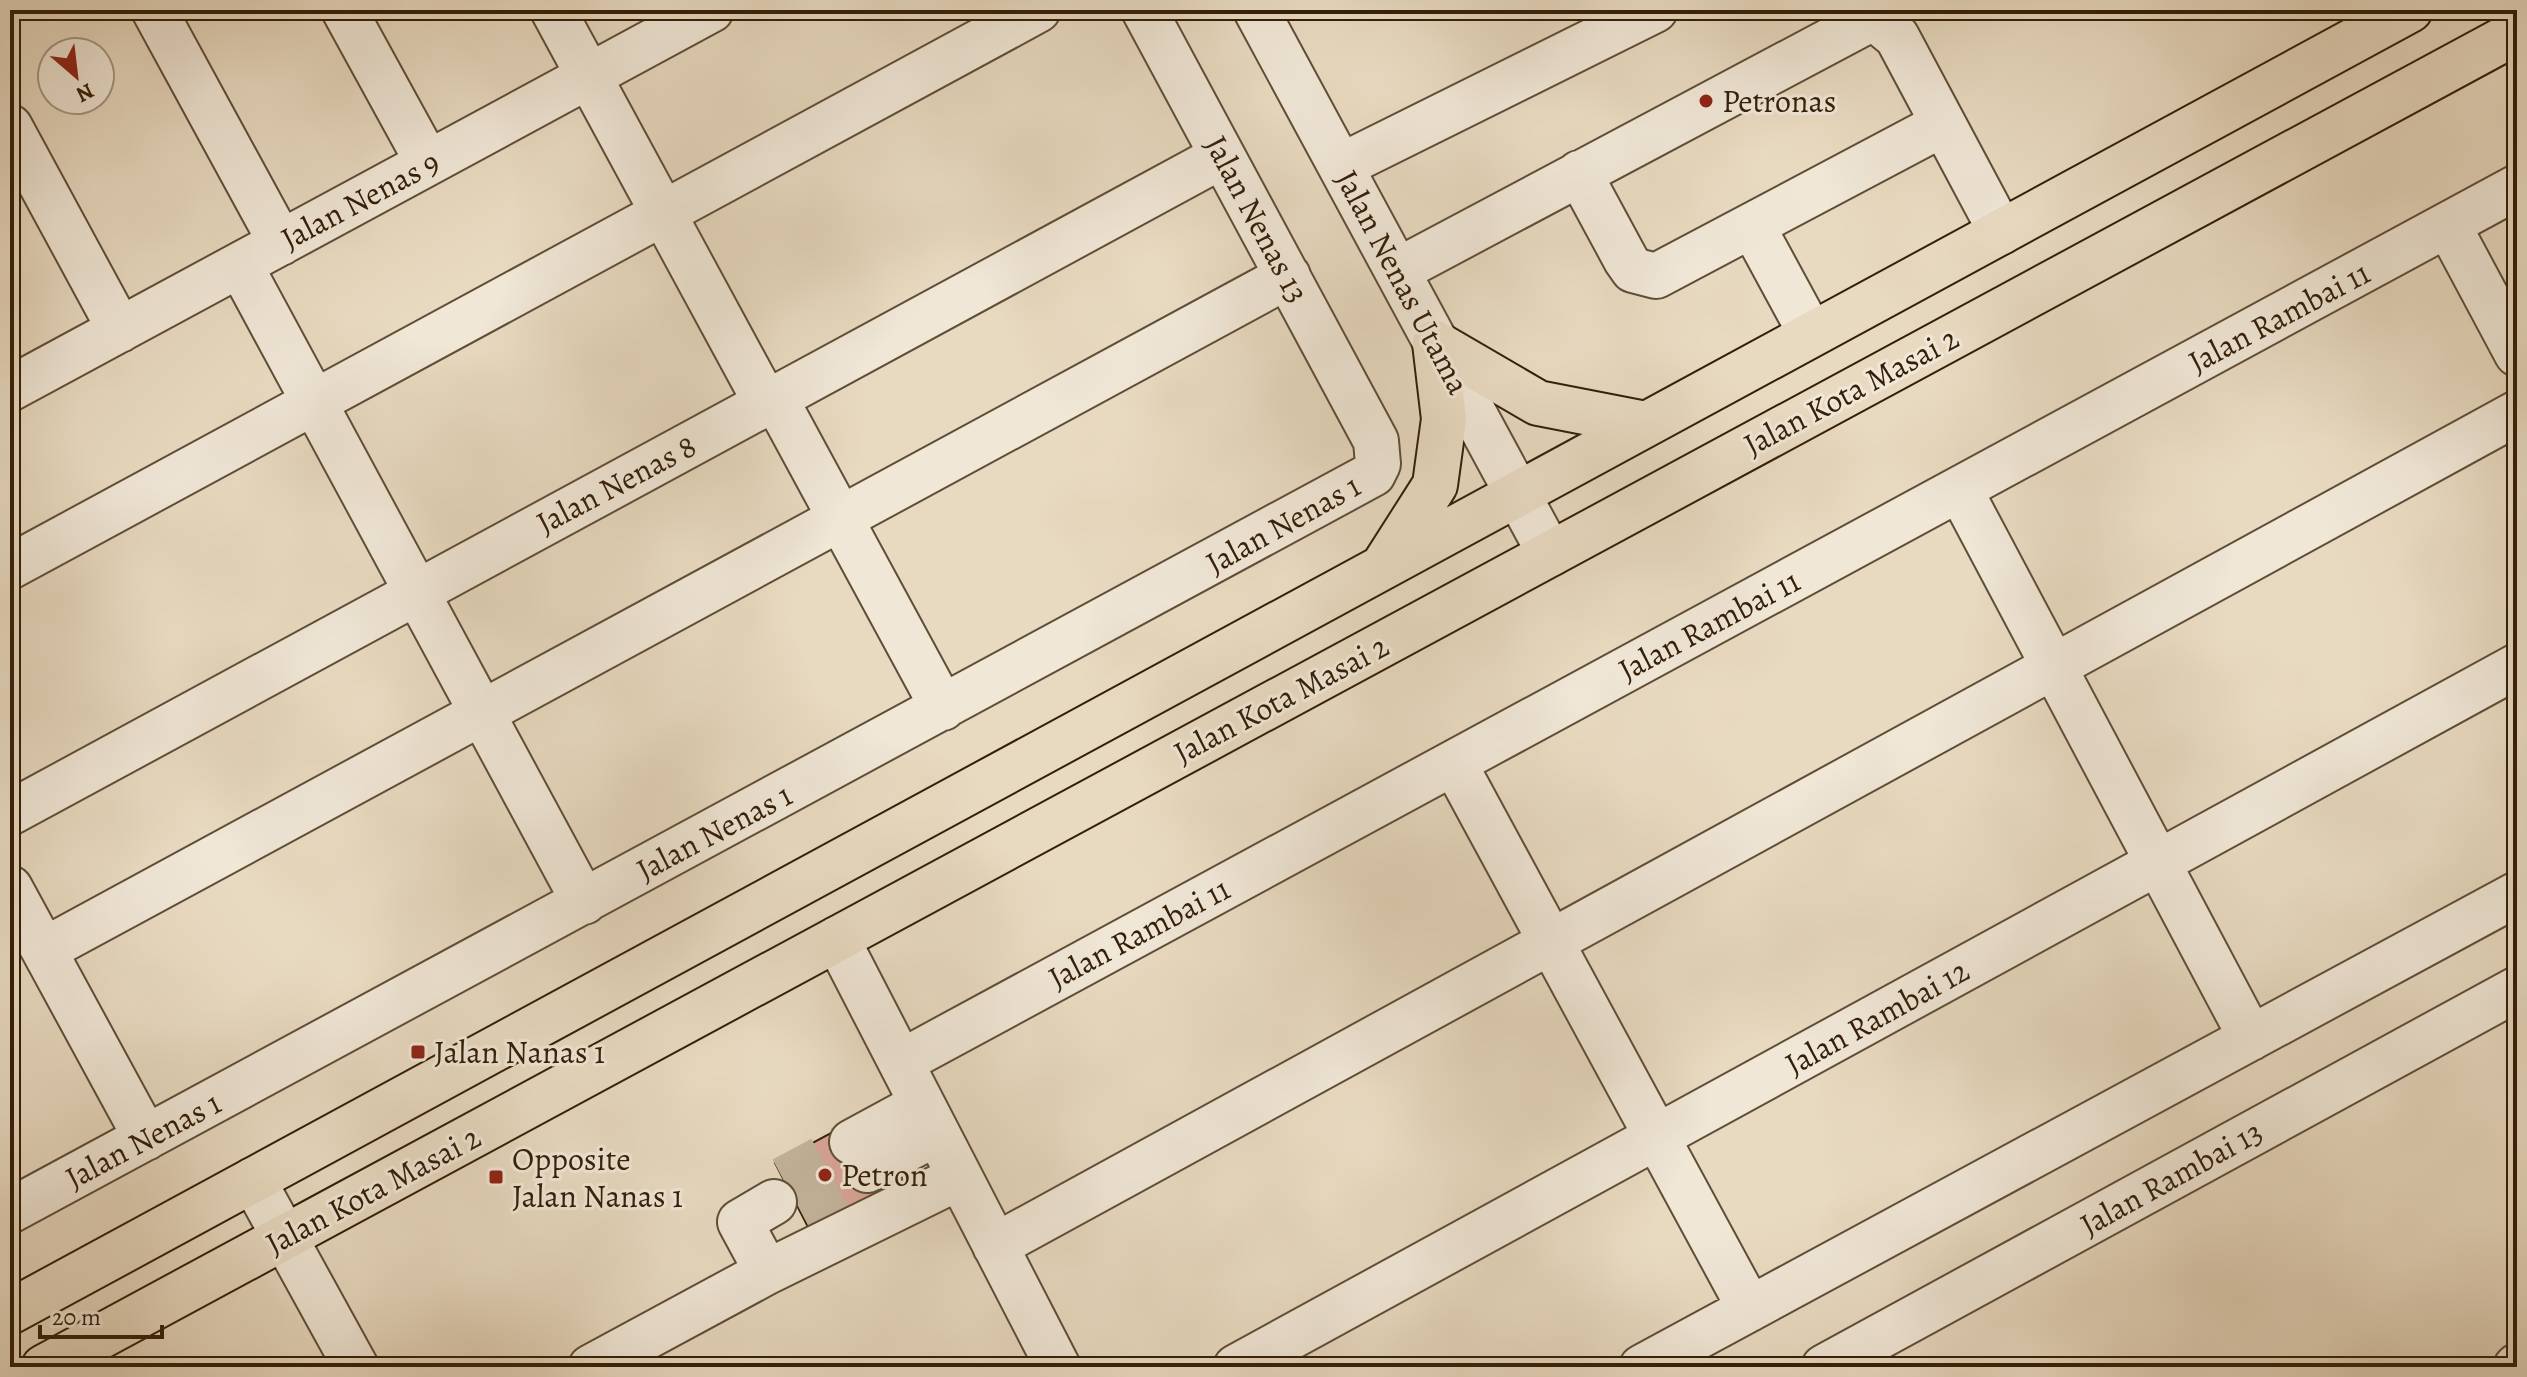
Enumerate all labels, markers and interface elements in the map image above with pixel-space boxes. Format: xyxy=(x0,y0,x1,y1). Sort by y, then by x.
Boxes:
north arrow xyxy=(36,36,116,116)
text: N xyxy=(71,76,99,110)
place label: Petronas xyxy=(1722,79,1836,123)
marker: Petronas xyxy=(1697,92,1715,110)
street label: Jalan Nenas 13 xyxy=(1194,128,1320,310)
street label: Jalan Nenas 9 xyxy=(273,140,447,260)
street label: Jalan Nenas Utama xyxy=(1325,162,1481,402)
street label: Jalan Rambai 11 xyxy=(2180,251,2378,383)
street label: Jalan Kota Masai 2 xyxy=(1736,316,1966,466)
street label: Jalan Nenas 8 xyxy=(528,424,704,544)
street label: Jalan Nenas 1 xyxy=(1198,463,1368,585)
street label: Jalan Rambai 11 xyxy=(1610,559,1808,691)
street label: Jalan Kota Masai 2 xyxy=(1166,624,1396,774)
street label: Jalan Nenas 1 xyxy=(628,773,800,891)
street label: Jalan Rambai 11 xyxy=(1040,867,1238,999)
street label: Jalan Rambai 12 xyxy=(1777,948,1977,1086)
place label: Jalan Nanas 1 xyxy=(434,1030,605,1074)
marker: Jalan Nanas 1 xyxy=(409,1043,427,1061)
street label: Jalan Nenas 1 xyxy=(57,1081,229,1199)
street label: Jalan Rambai 13 xyxy=(2072,1110,2270,1246)
street label: Jalan Kota Masai 2 xyxy=(258,1115,488,1265)
place label: Opposite Jalan Nanas 1 xyxy=(512,1137,683,1218)
place label: Petron xyxy=(841,1153,928,1197)
marker: Petron xyxy=(816,1166,834,1184)
marker: Opposite Jalan Nanas 1 xyxy=(487,1168,505,1186)
scale bar xyxy=(40,1289,162,1339)
text: 20 m xyxy=(52,1301,101,1333)

